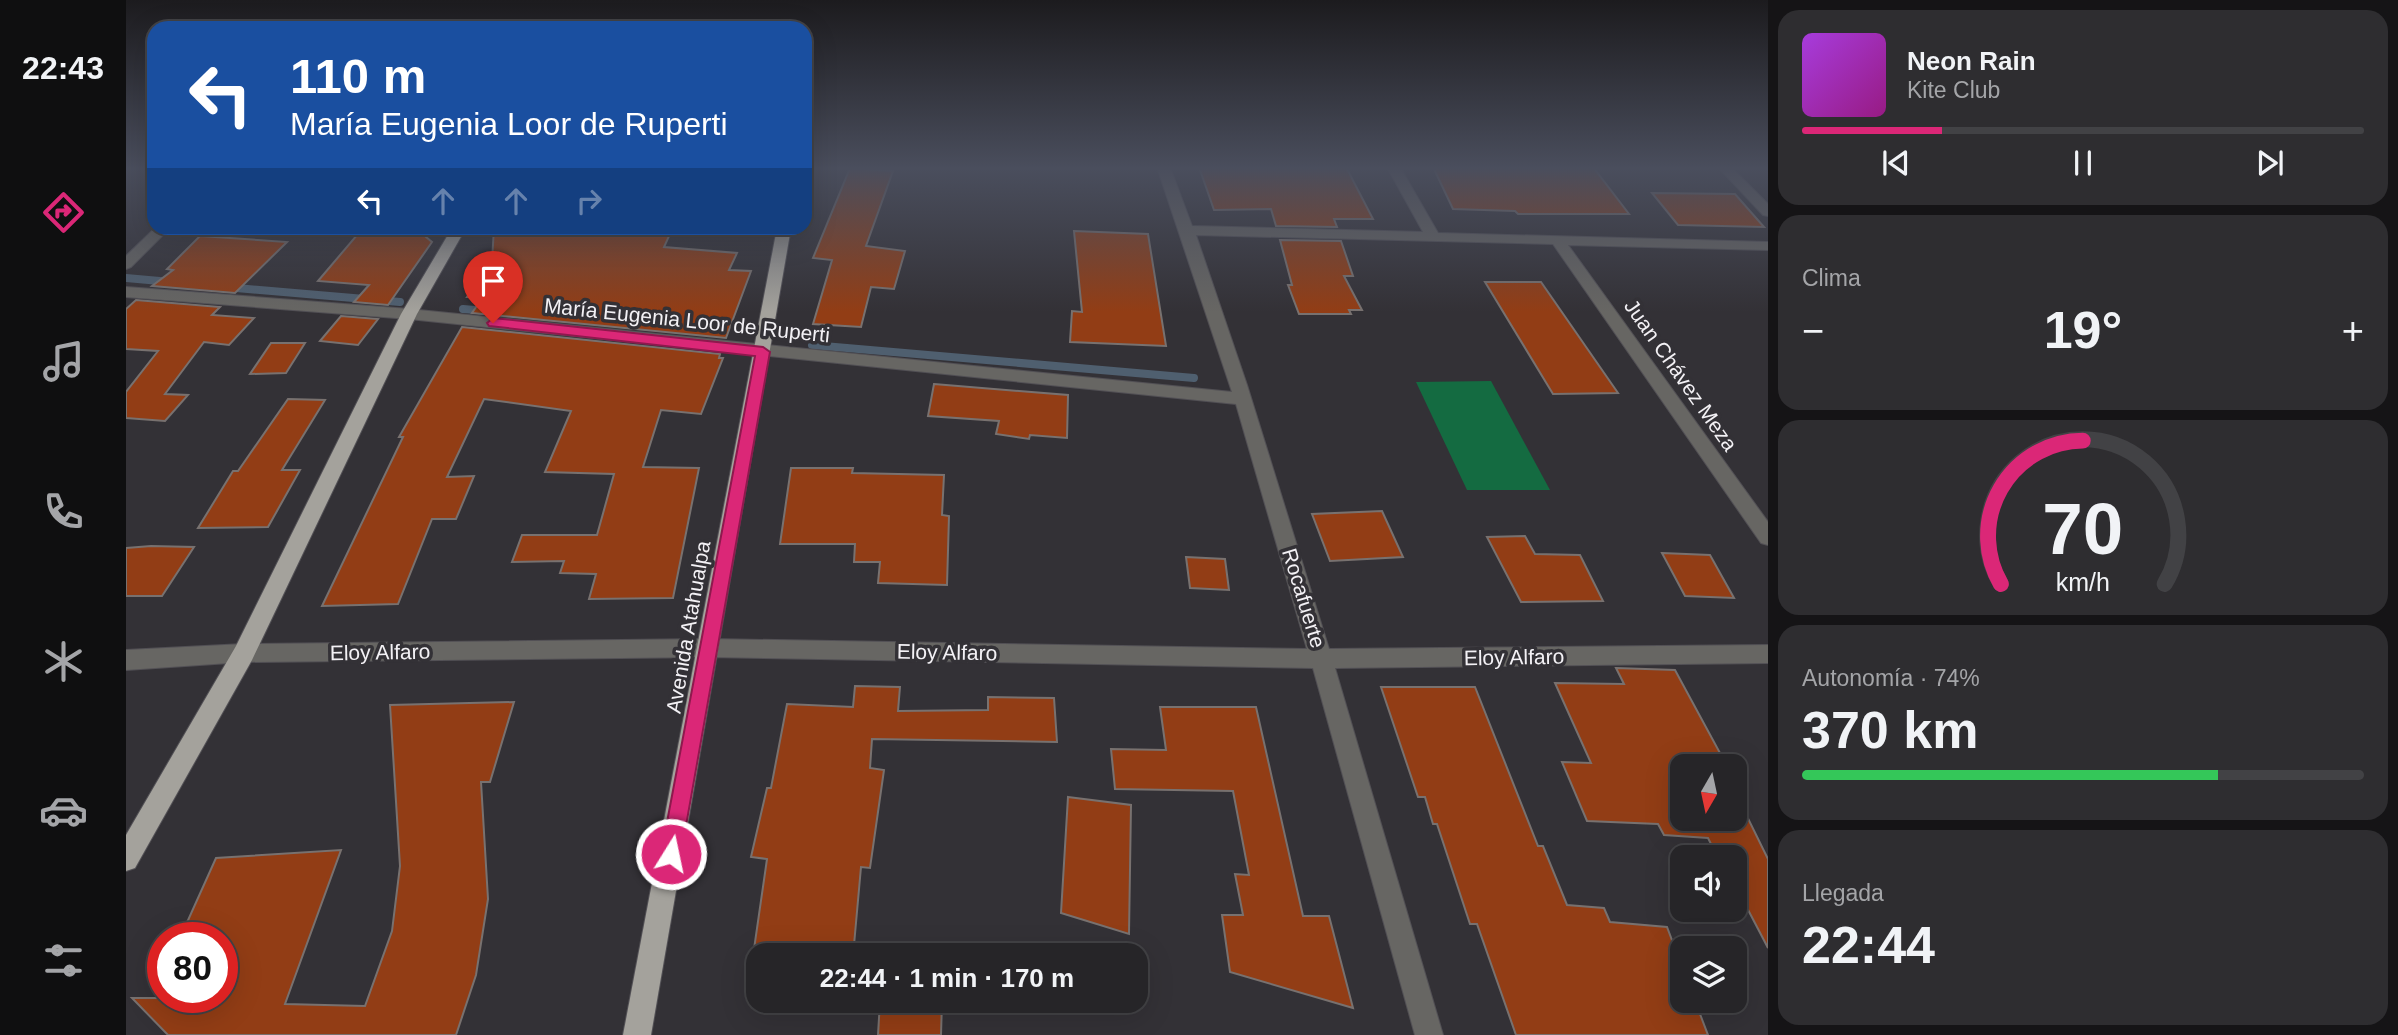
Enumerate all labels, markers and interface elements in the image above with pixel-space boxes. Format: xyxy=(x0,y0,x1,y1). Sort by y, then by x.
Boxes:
text: Neon Rain xyxy=(1907,46,2036,76)
icon: left xyxy=(175,49,266,140)
text: 110 m xyxy=(290,49,426,103)
text: 22:43 xyxy=(22,50,104,86)
text: Kite Club xyxy=(1907,77,2000,103)
text: María Eugenia Loor de Ruperti xyxy=(290,106,728,142)
icon: previous xyxy=(1877,144,1915,182)
icon: pause xyxy=(2064,144,2102,182)
icon: next xyxy=(2251,144,2289,182)
icon: left xyxy=(351,182,389,220)
icon: ahead xyxy=(424,182,462,220)
icon: ahead xyxy=(497,182,535,220)
icon: right xyxy=(570,182,608,220)
icon: directions xyxy=(39,188,88,237)
pin xyxy=(463,251,523,323)
icon: arrive xyxy=(474,262,512,300)
text: Clima xyxy=(1802,265,1861,291)
street label: María Eugenia Loor de Ruperti xyxy=(543,294,831,346)
street label: Juan Chávez Meza xyxy=(1620,295,1742,455)
text: 19° xyxy=(2044,301,2122,359)
text: − xyxy=(1802,310,1824,352)
text: + xyxy=(2342,310,2364,352)
icon: music xyxy=(39,337,88,386)
icon: phone xyxy=(39,487,88,536)
text: 70 xyxy=(2043,488,2123,569)
street label: Avenida Atahualpa xyxy=(661,539,715,715)
street label: Rocafuerte xyxy=(1278,546,1330,650)
text: km/h xyxy=(2056,567,2110,595)
icon: climate xyxy=(39,637,88,686)
street label: Eloy Alfaro xyxy=(330,640,430,664)
street label: Eloy Alfaro xyxy=(897,640,997,664)
street label: Eloy Alfaro xyxy=(1464,645,1564,669)
text: Autonomía · 74% xyxy=(1802,665,1980,691)
text: 370 km xyxy=(1802,701,1978,759)
north arrow xyxy=(1670,754,1746,831)
map controls xyxy=(1670,754,1747,1013)
icon: car xyxy=(39,786,88,835)
position arrow xyxy=(634,817,708,891)
button: sound xyxy=(1670,845,1747,922)
text: Llegada xyxy=(1802,880,1884,906)
text: 22:44 xyxy=(1802,916,1935,974)
speed limit sign: 80 xyxy=(147,922,238,1013)
icon: filters xyxy=(39,936,88,985)
button: layers xyxy=(1670,936,1747,1013)
text: 22:44 · 1 min · 170 m xyxy=(820,963,1074,993)

